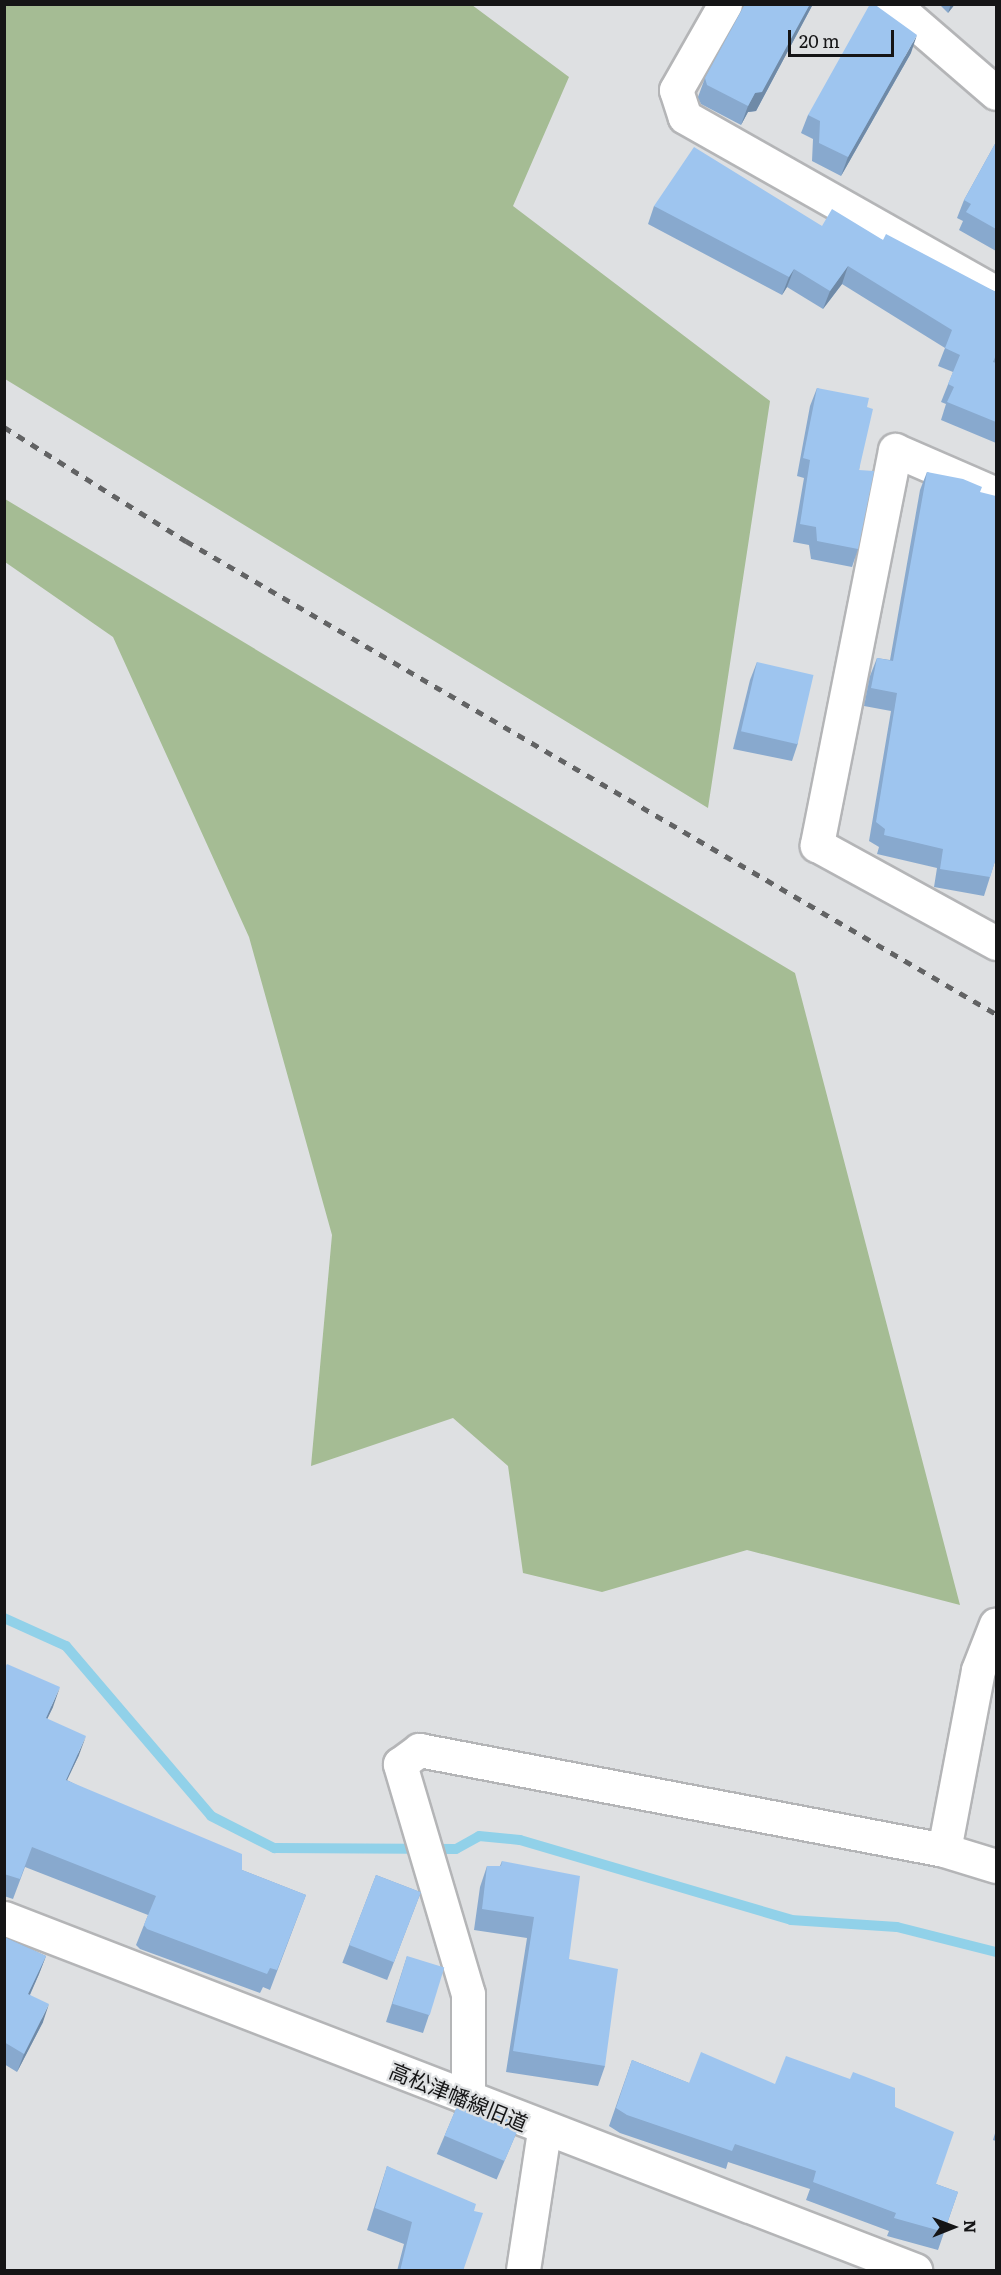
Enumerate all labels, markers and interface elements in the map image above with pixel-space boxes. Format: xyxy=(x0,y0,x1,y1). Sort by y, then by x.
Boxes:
scale bar xyxy=(791,18,898,56)
text: 20 m xyxy=(799,27,840,54)
street label: 高松津幡線旧道 xyxy=(386,2057,532,2135)
north arrow xyxy=(923,2197,983,2257)
text: N xyxy=(959,2220,983,2234)

